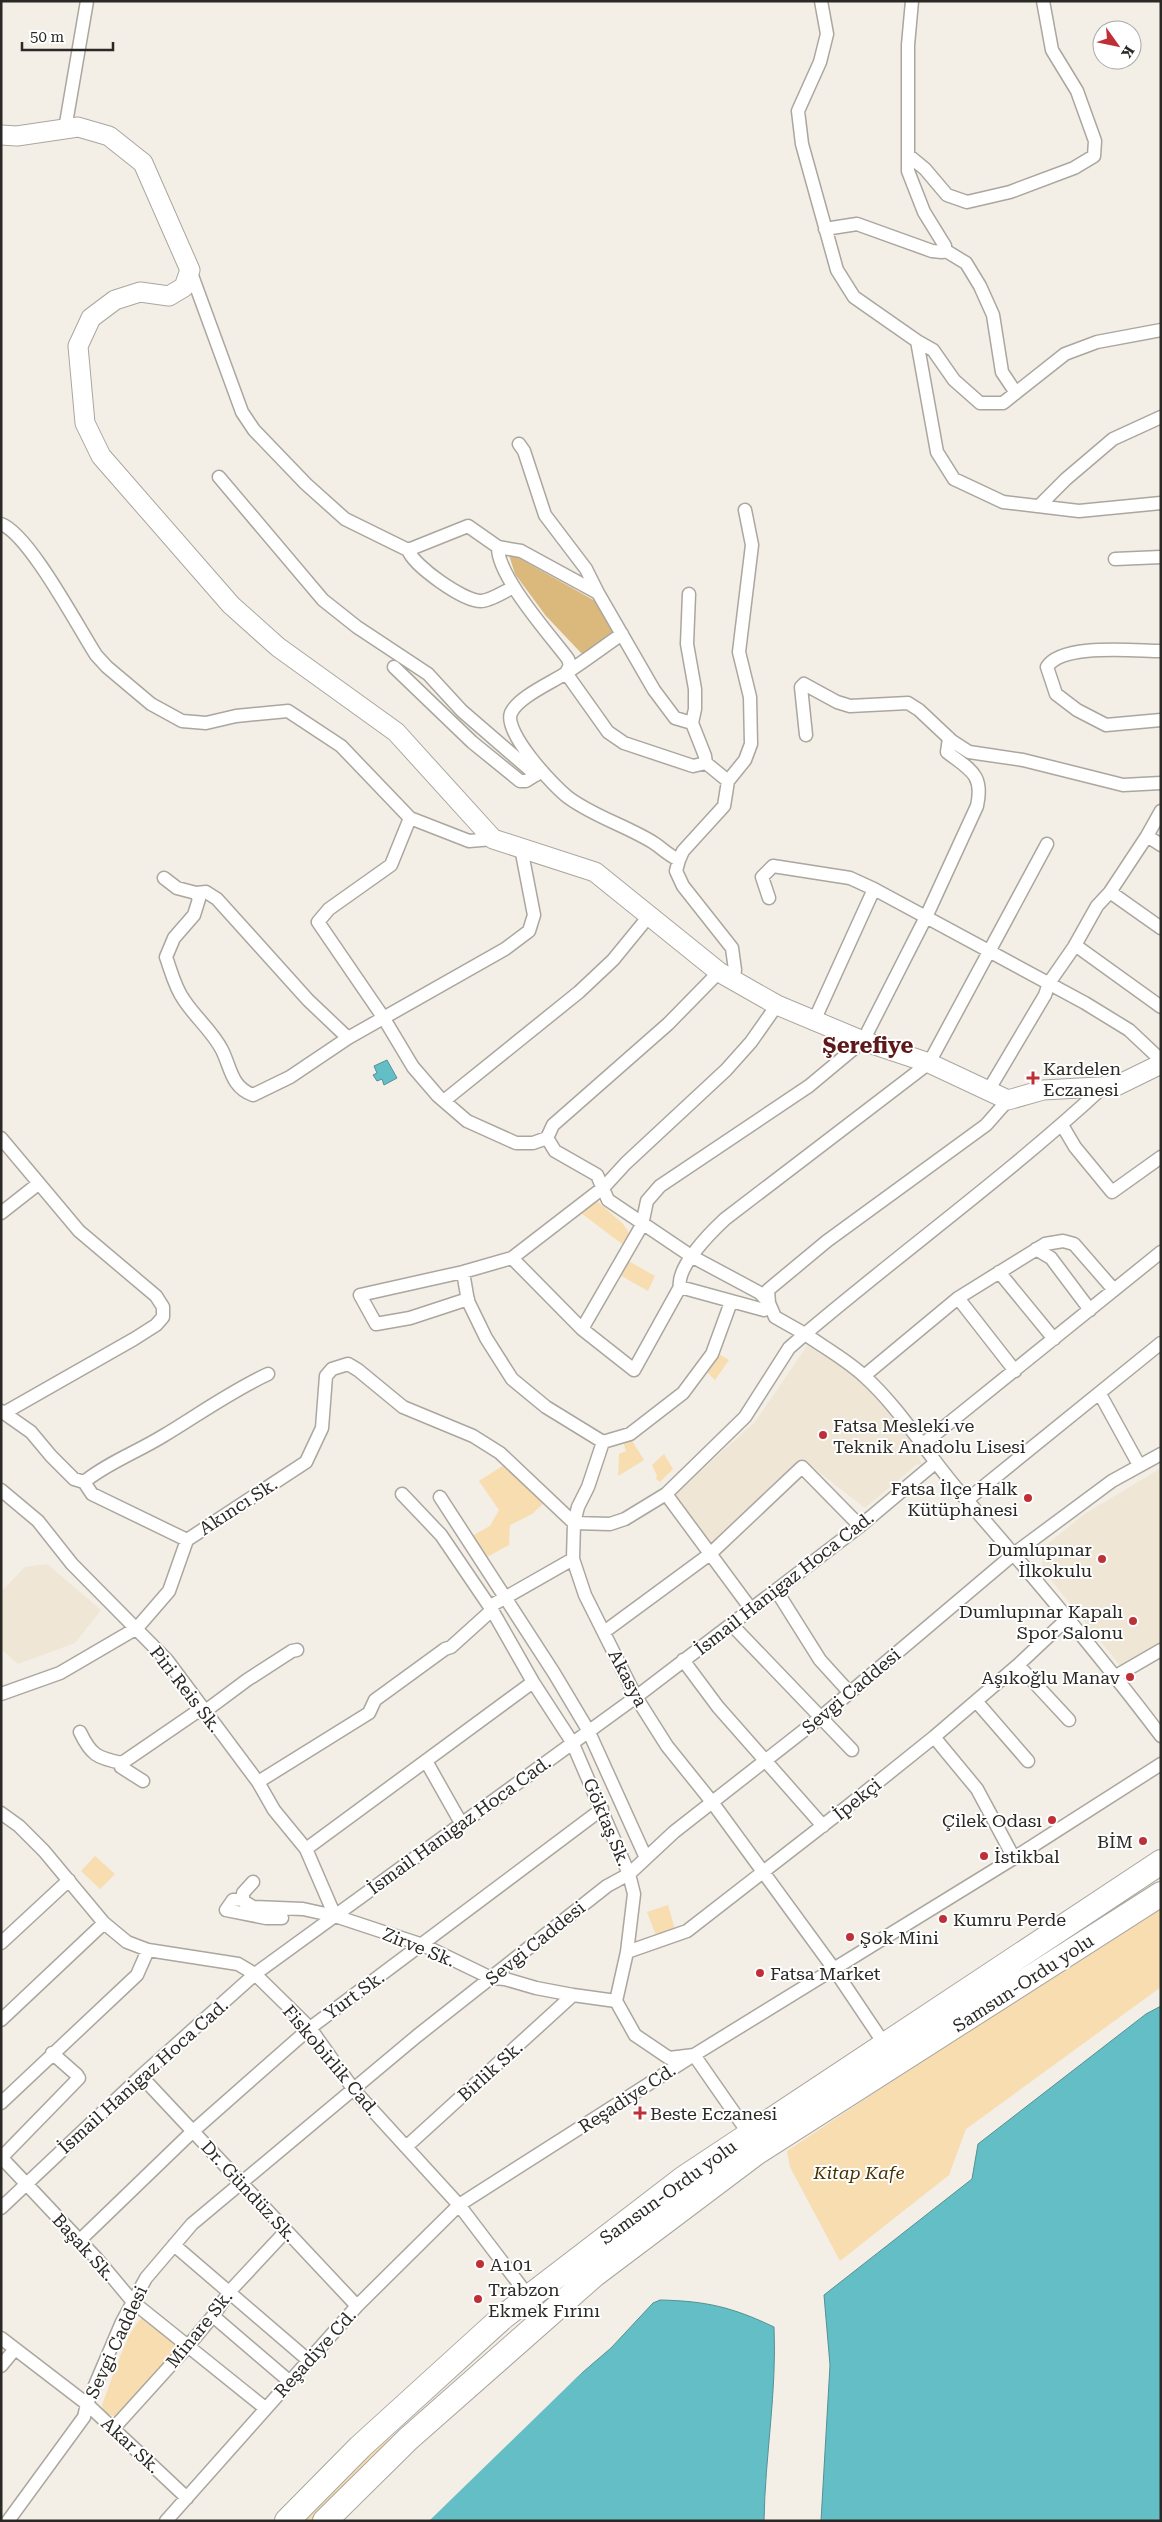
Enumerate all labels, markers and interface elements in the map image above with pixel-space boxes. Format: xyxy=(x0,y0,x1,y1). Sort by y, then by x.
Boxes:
scale bar xyxy=(22,20,114,52)
north arrow xyxy=(1092,20,1142,70)
text: 50 m xyxy=(30,28,65,46)
text: K xyxy=(1118,43,1138,61)
district label: Şerefiye xyxy=(823,1033,914,1058)
place label: Kardelen Eczanesi xyxy=(1043,1058,1121,1100)
marker: Kardelen Eczanesi xyxy=(1027,1072,1039,1084)
place label: Fatsa Mesleki ve Teknik Anadolu Lisesi xyxy=(833,1415,1026,1457)
marker: Fatsa Mesleki ve Teknik Anadolu Lisesi xyxy=(817,1429,829,1441)
street label: Akıncı Sk. xyxy=(195,1473,281,1539)
place label: Fatsa İlçe Halk Kütüphanesi xyxy=(891,1478,1018,1520)
marker: Fatsa İlçe Halk Kütüphanesi xyxy=(1022,1492,1034,1504)
street label: İsmail Hanigaz Hoca Cad. xyxy=(691,1507,877,1659)
place label: Dumlupınar İlkokulu xyxy=(988,1539,1092,1581)
marker: Dumlupınar İlkokulu xyxy=(1096,1553,1108,1565)
place label: Dumlupınar Kapalı Spor Salonu xyxy=(959,1601,1123,1643)
marker: Dumlupınar Kapalı Spor Salonu xyxy=(1127,1615,1139,1627)
street label: Piri Reis Sk. xyxy=(146,1642,226,1736)
street label: Sevgi Caddesi xyxy=(798,1644,905,1738)
street label: Akasya xyxy=(604,1646,652,1710)
place label: Aşıkoğlu Manav xyxy=(981,1667,1121,1688)
marker: Aşıkoğlu Manav xyxy=(1124,1671,1136,1683)
street label: İsmail Hanigaz Hoca Cad. xyxy=(363,1752,555,1898)
street label: İpekçi xyxy=(829,1773,885,1824)
street label: Göktaş Sk. xyxy=(579,1775,635,1869)
place label: Çilek Odası xyxy=(942,1810,1042,1831)
marker: Çilek Odası xyxy=(1046,1814,1058,1826)
place label: BİM xyxy=(1097,1831,1133,1852)
marker: BİM xyxy=(1137,1835,1149,1847)
place label: İstikbal xyxy=(994,1846,1060,1867)
marker: İstikbal xyxy=(978,1850,990,1862)
street label: Sevgi Caddesi xyxy=(481,1896,589,1989)
place label: Kumru Perde xyxy=(953,1909,1066,1930)
marker: Kumru Perde xyxy=(937,1913,949,1925)
street label: Zirve Sk. xyxy=(380,1923,458,1971)
place label: Şok Mini xyxy=(860,1927,939,1948)
street label: Samsun-Ordu yolu xyxy=(949,1930,1097,2036)
marker: Şok Mini xyxy=(844,1931,856,1943)
place label: Fatsa Market xyxy=(770,1963,881,1984)
street label: Yurt Sk. xyxy=(320,1966,388,2024)
marker: Fatsa Market xyxy=(754,1967,766,1979)
street label: İsmail Hanigaz Hoca Cad. xyxy=(54,1994,232,2158)
street label: Fiskobirlik Cad. xyxy=(279,2000,383,2120)
street label: Birlik Sk. xyxy=(453,2037,527,2105)
street label: Reşadiye Cd. xyxy=(575,2059,679,2137)
place label: Beste Eczanesi xyxy=(650,2103,777,2124)
marker: Beste Eczanesi xyxy=(634,2107,646,2119)
street label: Samsun-Ordu yolu xyxy=(596,2135,740,2249)
street label: Dr. Gündüz Sk. xyxy=(197,2136,301,2246)
park label: Kitap Kafe xyxy=(812,2162,905,2183)
street label: Başak Sk. xyxy=(48,2209,120,2285)
place label: A101 xyxy=(490,2254,533,2275)
marker: A101 xyxy=(474,2258,486,2270)
place label: Trabzon Ekmek Fırını xyxy=(488,2279,600,2321)
street label: Sevgi Caddesi xyxy=(81,2282,151,2402)
street label: Minare Sk. xyxy=(162,2286,236,2372)
marker: Trabzon Ekmek Fırını xyxy=(472,2293,484,2305)
street label: Reşadiye Cd. xyxy=(270,2305,360,2401)
street label: Akar Sk. xyxy=(97,2413,165,2477)

